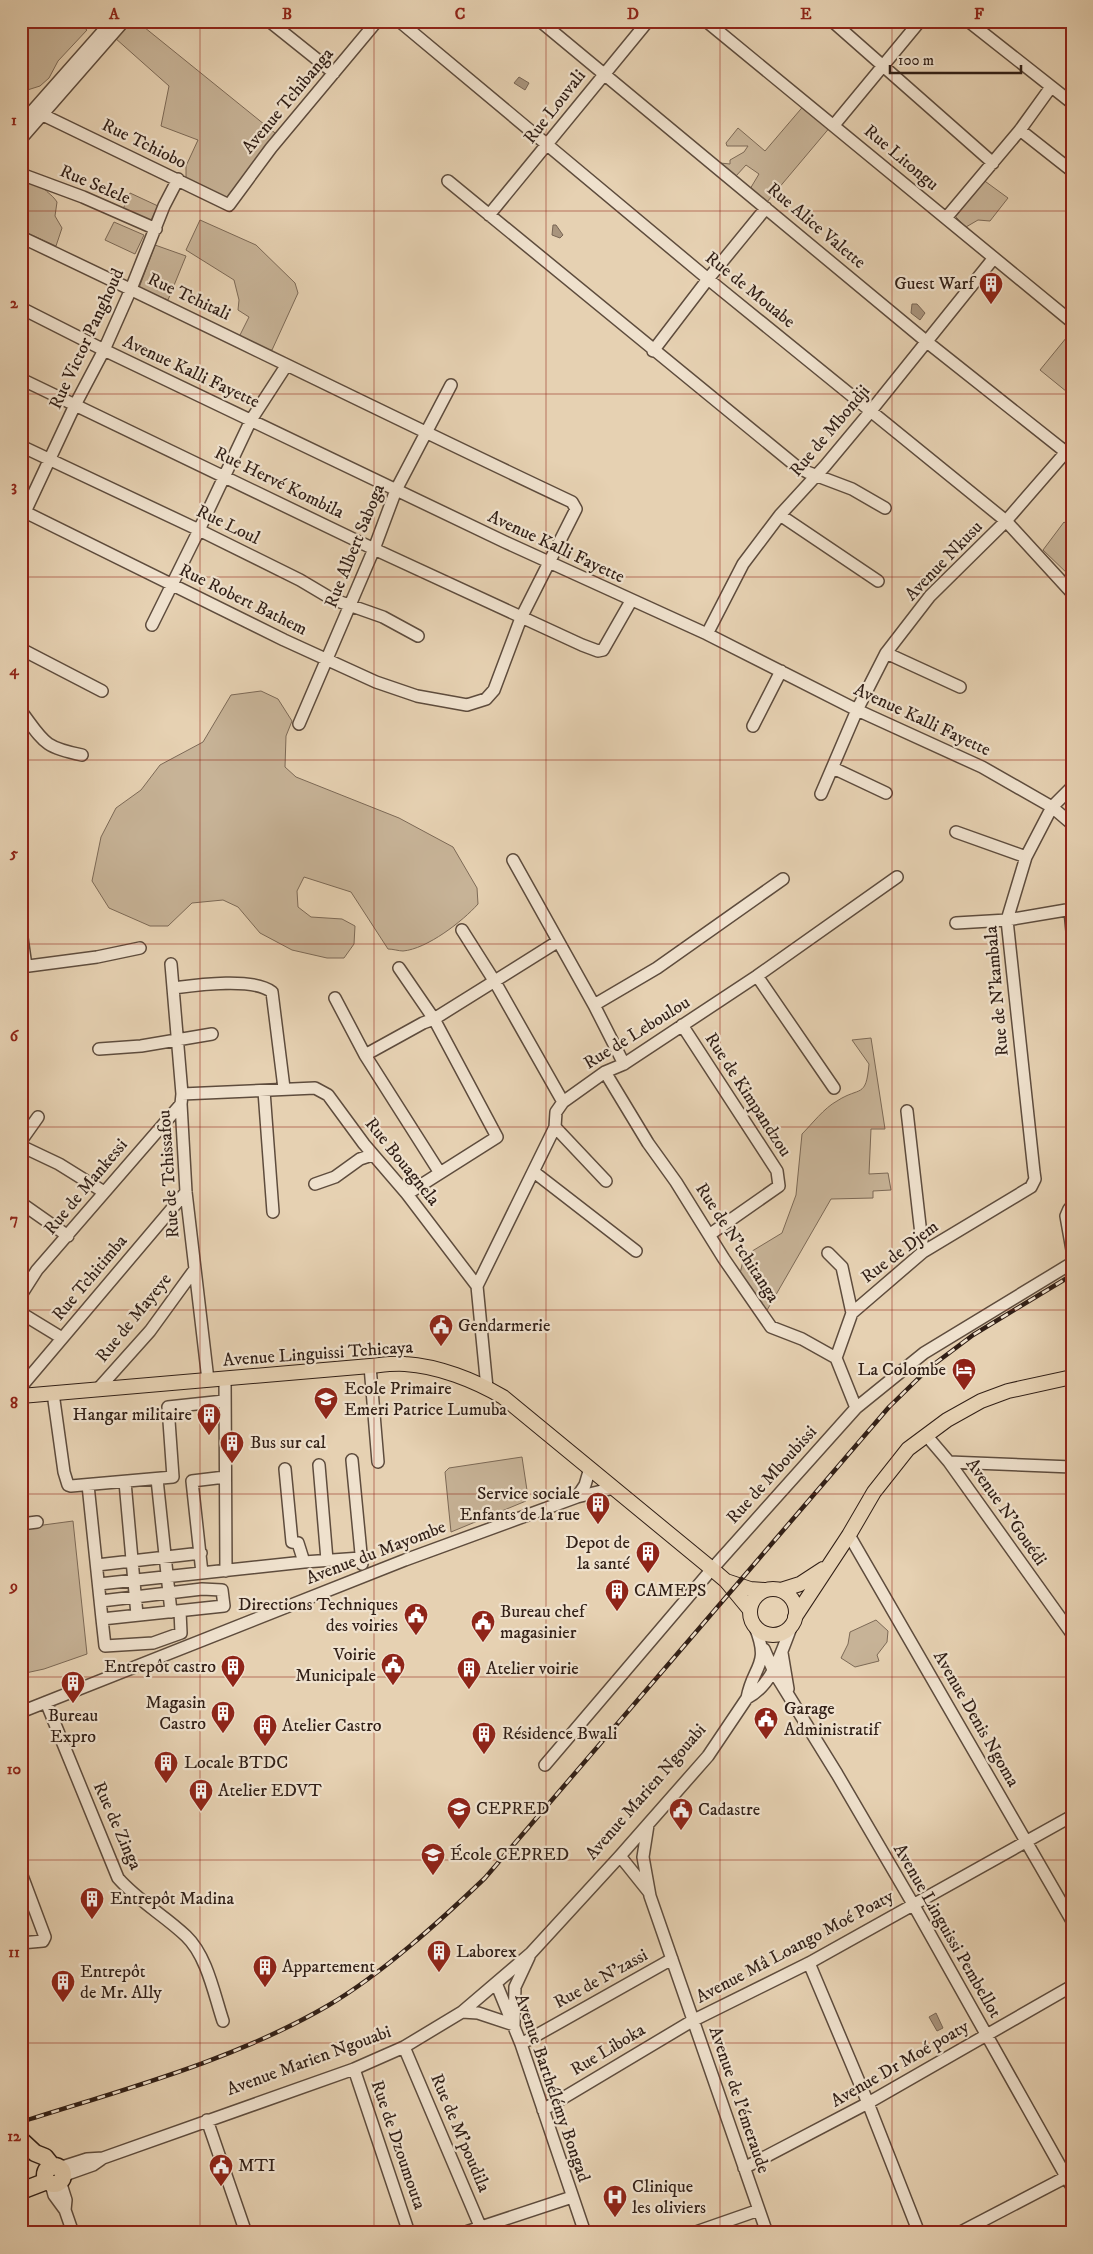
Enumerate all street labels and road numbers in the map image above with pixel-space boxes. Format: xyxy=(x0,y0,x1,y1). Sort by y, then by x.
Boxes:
street label: Avenue Tchibanga xyxy=(237,43,339,158)
street label: Rue Louvali xyxy=(519,66,591,148)
street label: Rue Tchiobo xyxy=(98,114,190,174)
street label: Rue Litongu xyxy=(859,120,943,196)
street label: Rue Selele xyxy=(56,160,134,210)
street label: Rue Alice Valette xyxy=(762,178,870,274)
street label: Rue de Mouabe xyxy=(701,247,799,333)
street label: Rue Victor Panghoud xyxy=(45,265,129,413)
street label: Rue Tchitali xyxy=(144,268,234,326)
street label: Avenue Kalli Fayette xyxy=(119,331,263,413)
street label: Rue de Mbondji xyxy=(785,381,875,481)
street label: Rue Hervé Kombila xyxy=(211,442,348,524)
street label: Rue Albert Saboga xyxy=(320,480,390,611)
street label: Rue Loul xyxy=(193,500,264,550)
street label: Avenue Kalli Fayette xyxy=(484,506,628,588)
street label: Avenue Nkusu xyxy=(900,516,988,606)
street label: Rue Robert Bathem xyxy=(175,559,311,641)
street label: Avenue Kalli Fayette xyxy=(850,679,994,761)
street label: Rue de N'kambala xyxy=(980,925,1014,1057)
street label: Rue de Leboulou xyxy=(580,991,695,1074)
street label: Rue de Kimpandzou xyxy=(700,1029,796,1161)
street label: Rue de Tchissafou xyxy=(154,1109,184,1239)
street label: Rue Bouagnela xyxy=(360,1113,444,1211)
street label: Rue de Mankessi xyxy=(39,1134,133,1240)
street label: Rue de N'tchitanga xyxy=(690,1179,784,1307)
street label: Rue de Djem xyxy=(857,1216,943,1288)
street label: Rue Tchitimba xyxy=(48,1230,133,1325)
street label: Rue de Mayeye xyxy=(91,1269,177,1367)
street label: Avenue Linguissi Tchicaya xyxy=(222,1336,414,1372)
street label: Rue de Mboubissi xyxy=(722,1421,822,1529)
street label: Avenue N'Gouédi xyxy=(961,1454,1051,1570)
street label: Avenue du Mayombe xyxy=(303,1516,449,1590)
street label: Avenue Denis Ngoma xyxy=(928,1647,1024,1791)
street label: Avenue Marien Ngouabi xyxy=(581,1719,711,1865)
street label: Rue de Zinga xyxy=(88,1778,146,1874)
street label: Avenue Linguissi Pembellot xyxy=(888,1840,1006,2022)
street label: Avenue Mâ Loango Moé Poaty xyxy=(692,1885,898,2009)
street label: Rue de N'zassi xyxy=(550,1944,652,2014)
street label: Avenue Barthélémy Bongad xyxy=(509,1991,595,2185)
street label: Avenue Dr Moé poaty xyxy=(827,2015,973,2112)
street label: Rue Liboka xyxy=(567,2019,650,2081)
street label: Avenue Marien Ngouabi xyxy=(224,2021,394,2101)
street label: Avenue de l'émeraude xyxy=(704,2024,774,2176)
street label: Rue de M'poudila xyxy=(425,2070,495,2196)
street label: Rue de Dzoumouta xyxy=(366,2077,431,2213)

